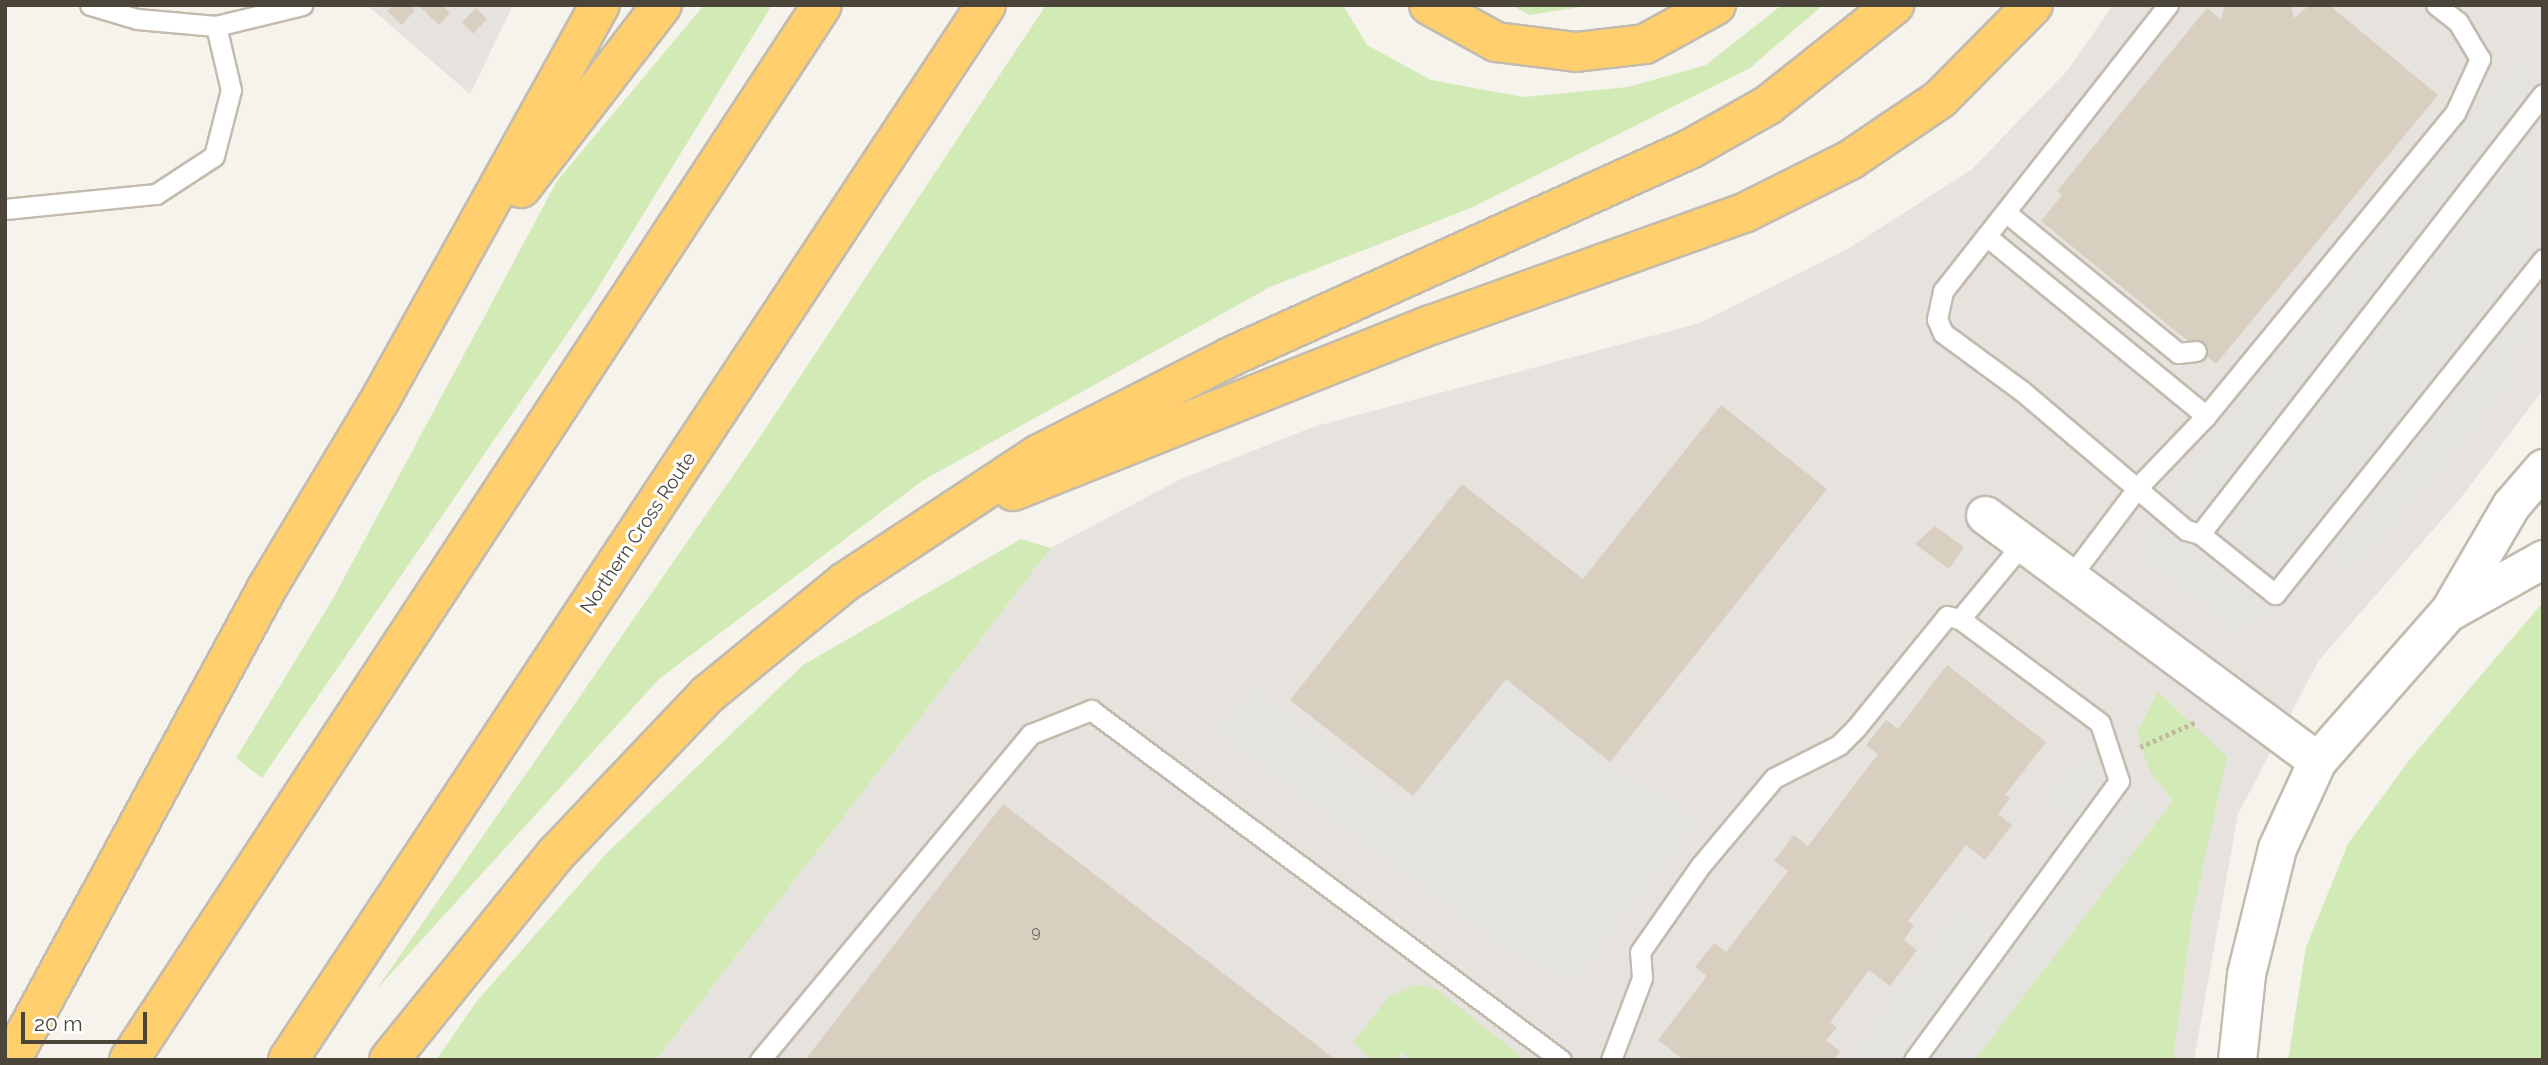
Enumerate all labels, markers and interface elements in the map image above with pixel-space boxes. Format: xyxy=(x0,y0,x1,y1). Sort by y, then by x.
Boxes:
street label: Northern Cross Route xyxy=(576,448,700,618)
house number: 9 xyxy=(1031,922,1041,942)
scale bar xyxy=(24,998,150,1042)
text: 20 m xyxy=(34,1011,82,1036)

